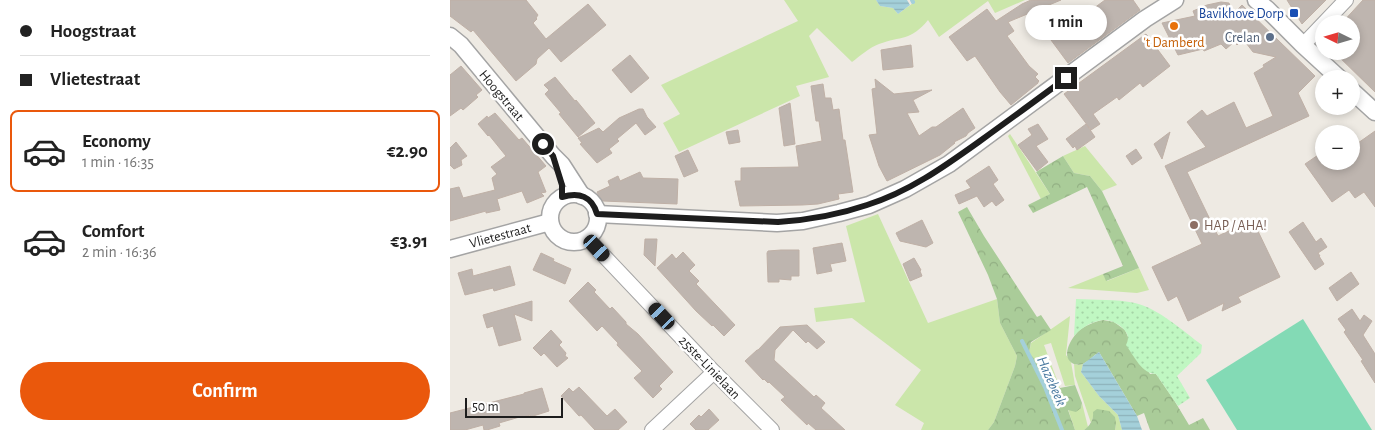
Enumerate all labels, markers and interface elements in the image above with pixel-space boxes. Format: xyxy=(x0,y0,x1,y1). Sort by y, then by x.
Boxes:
callout: 1 min xyxy=(1025,5,1107,40)
place label: Bavikhove Dorp xyxy=(1199,7,1284,21)
marker: Bavikhove Dorp xyxy=(1288,7,1300,19)
text: 1 min xyxy=(1049,14,1083,30)
north arrow xyxy=(1315,15,1360,60)
map controls xyxy=(1315,15,1360,170)
marker: 't Damberd xyxy=(1168,20,1180,32)
text: Hoogstraat xyxy=(50,22,136,41)
place label: Crelan xyxy=(1225,31,1260,45)
marker: Crelan xyxy=(1264,31,1276,43)
place label: 't Damberd xyxy=(1144,36,1204,50)
route end xyxy=(1055,67,1077,89)
street label: Hoogstraat xyxy=(476,68,527,124)
text: Vlietestraat xyxy=(50,70,140,89)
button: + xyxy=(1315,70,1360,115)
button: − xyxy=(1315,125,1360,170)
icon: car xyxy=(22,129,67,174)
text: Economy xyxy=(82,132,151,151)
route start xyxy=(532,133,554,155)
text: €2.90 xyxy=(387,142,428,161)
text: 1 min · 16:35 xyxy=(82,154,154,170)
icon: car xyxy=(22,219,67,264)
marker: HAP / AHA! xyxy=(1188,219,1200,231)
place label: HAP / AHA! xyxy=(1204,219,1267,233)
street label: Vlietestraat xyxy=(468,221,533,251)
text: Comfort xyxy=(82,222,144,241)
text: €3.91 xyxy=(391,232,428,251)
car xyxy=(581,232,612,264)
text: 2 min · 16:36 xyxy=(82,244,157,260)
car xyxy=(646,300,677,332)
street label: 25ste-Linielaan xyxy=(676,333,743,402)
water label: Hazebeek xyxy=(1034,354,1069,408)
button: Confirm xyxy=(20,362,430,420)
scale bar xyxy=(465,395,562,418)
text: 50 m xyxy=(472,400,499,414)

